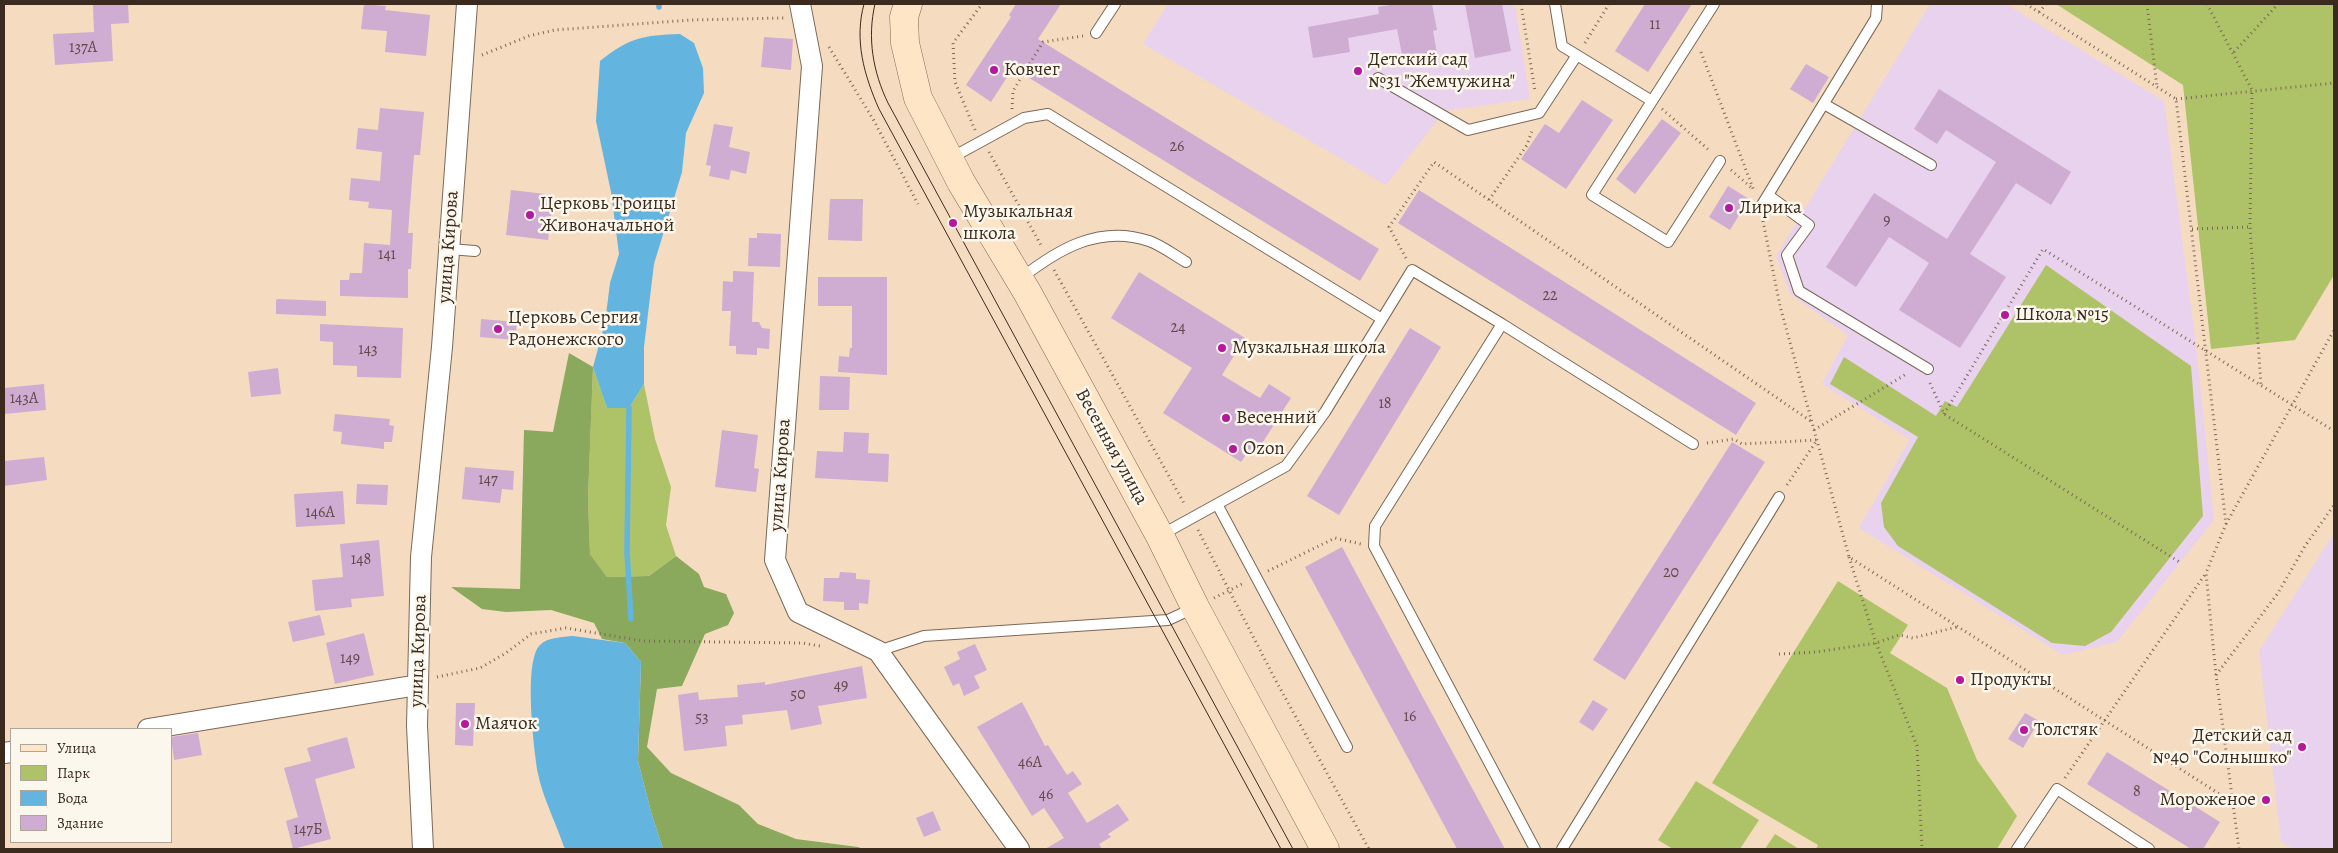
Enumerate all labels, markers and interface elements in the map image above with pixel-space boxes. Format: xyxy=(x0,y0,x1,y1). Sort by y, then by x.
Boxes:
house number: 11 xyxy=(1650,15,1660,35)
house number: 137А xyxy=(69,38,97,58)
place label: Детский сад №31 "Жемчужина" xyxy=(1368,49,1515,93)
place label: Ковчег xyxy=(1004,59,1060,81)
marker: Ковчег xyxy=(988,64,1000,76)
marker: Детский сад №31 "Жемчужина" xyxy=(1352,65,1364,77)
house number: 26 xyxy=(1170,137,1184,157)
street label: улица Кирова xyxy=(434,190,464,304)
place label: Церковь Троицы Живоначальной xyxy=(540,193,676,237)
place label: Лирика xyxy=(1739,197,1802,219)
place label: Музыкальная школа xyxy=(963,201,1073,245)
marker: Лирика xyxy=(1723,202,1735,214)
marker: Церковь Троицы Живоначальной xyxy=(524,209,536,221)
house number: 9 xyxy=(1883,211,1891,231)
marker: Музыкальная школа xyxy=(947,217,959,229)
house number: 141 xyxy=(378,245,396,265)
house number: 22 xyxy=(1542,286,1558,306)
place label: Школа №15 xyxy=(2015,304,2109,326)
place label: Церковь Сергия Радонежского xyxy=(508,307,639,351)
marker: Школа №15 xyxy=(1999,309,2011,321)
house number: 24 xyxy=(1171,318,1185,338)
marker: Церковь Сергия Радонежского xyxy=(492,323,504,335)
place label: Музкальная школа xyxy=(1232,337,1386,359)
house number: 143 xyxy=(358,340,378,360)
marker: Музкальная школа xyxy=(1216,342,1228,354)
street label: Весенняя улица xyxy=(1070,385,1152,509)
house number: 143А xyxy=(10,389,38,409)
house number: 18 xyxy=(1378,394,1392,414)
place label: Весенний xyxy=(1236,407,1317,429)
marker: Весенний xyxy=(1220,412,1232,424)
street label: улица Кирова xyxy=(766,418,796,532)
place label: Ozon xyxy=(1243,438,1285,460)
marker: Ozon xyxy=(1227,443,1239,455)
house number: 147 xyxy=(478,470,498,490)
house number: 146А xyxy=(305,503,335,523)
house number: 148 xyxy=(351,550,371,570)
house number: 20 xyxy=(1663,563,1679,583)
street label: улица Кирова xyxy=(406,594,432,708)
house number: 149 xyxy=(340,649,360,669)
place label: Продукты xyxy=(1970,669,2052,691)
marker: Продукты xyxy=(1954,674,1966,686)
house number: 49 xyxy=(834,676,848,696)
house number: 50 xyxy=(790,685,806,705)
house number: 16 xyxy=(1404,707,1416,727)
house number: 53 xyxy=(695,708,709,728)
place label: Маячок xyxy=(475,713,537,735)
marker: Маячок xyxy=(459,718,471,730)
place label: Толстяк xyxy=(2034,719,2098,741)
marker: Толстяк xyxy=(2018,724,2030,736)
place label: Детский сад №40 "Солнышко" xyxy=(2152,725,2292,769)
legend xyxy=(10,728,172,843)
text: Улица xyxy=(57,738,96,758)
marker: Детский сад №40 "Солнышко" xyxy=(2296,741,2308,753)
house number: 46А xyxy=(1018,753,1042,773)
text: Парк xyxy=(57,763,90,783)
house number: 8 xyxy=(2133,782,2141,802)
house number: 46 xyxy=(1039,785,1053,805)
text: Вода xyxy=(57,788,88,808)
place label: Мороженое xyxy=(2160,789,2256,811)
marker: Мороженое xyxy=(2260,794,2272,806)
text: Здание xyxy=(57,813,104,833)
house number: 147Б xyxy=(294,820,322,840)

